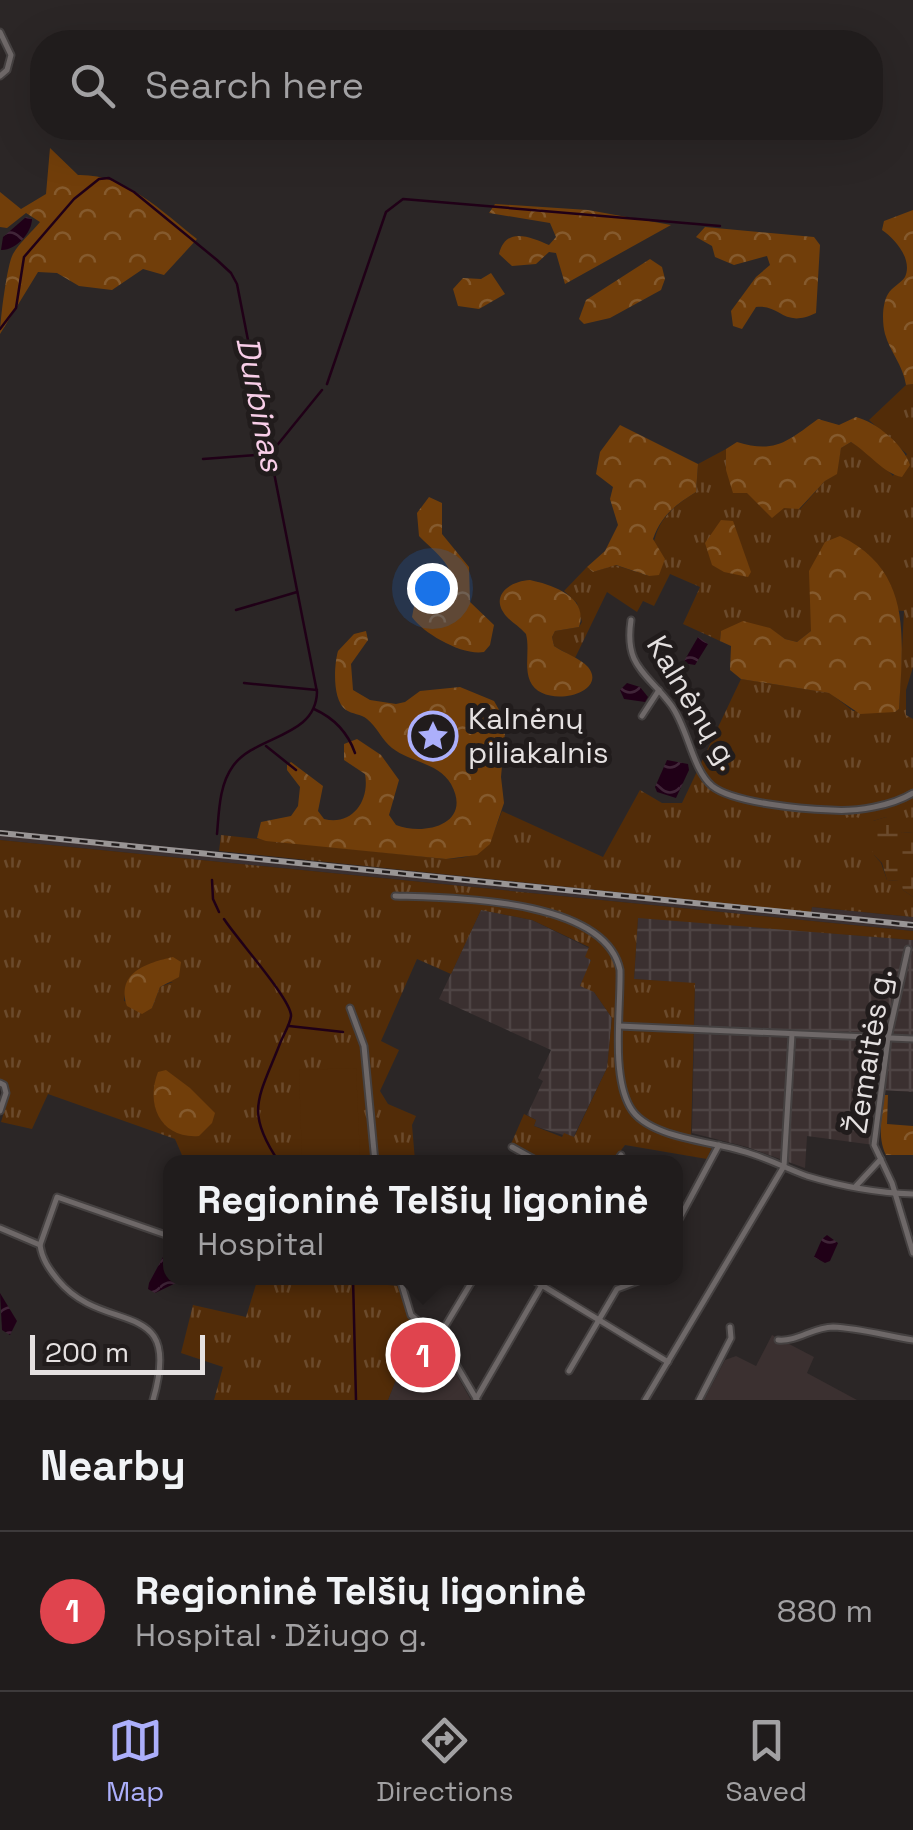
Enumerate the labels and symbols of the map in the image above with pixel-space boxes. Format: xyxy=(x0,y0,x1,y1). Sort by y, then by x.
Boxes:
water label: Durbinas xyxy=(227,333,293,476)
your location xyxy=(407,563,458,614)
street label: Kalnėnų g. xyxy=(638,628,749,777)
place label: Kalnėnų piliakalnis xyxy=(468,699,609,772)
place icon: Kalnėnų piliakalnis xyxy=(407,710,459,762)
street label: Žemaitės g. xyxy=(836,966,901,1136)
pin: 1 xyxy=(390,1318,456,1392)
scale bar xyxy=(30,1330,205,1374)

